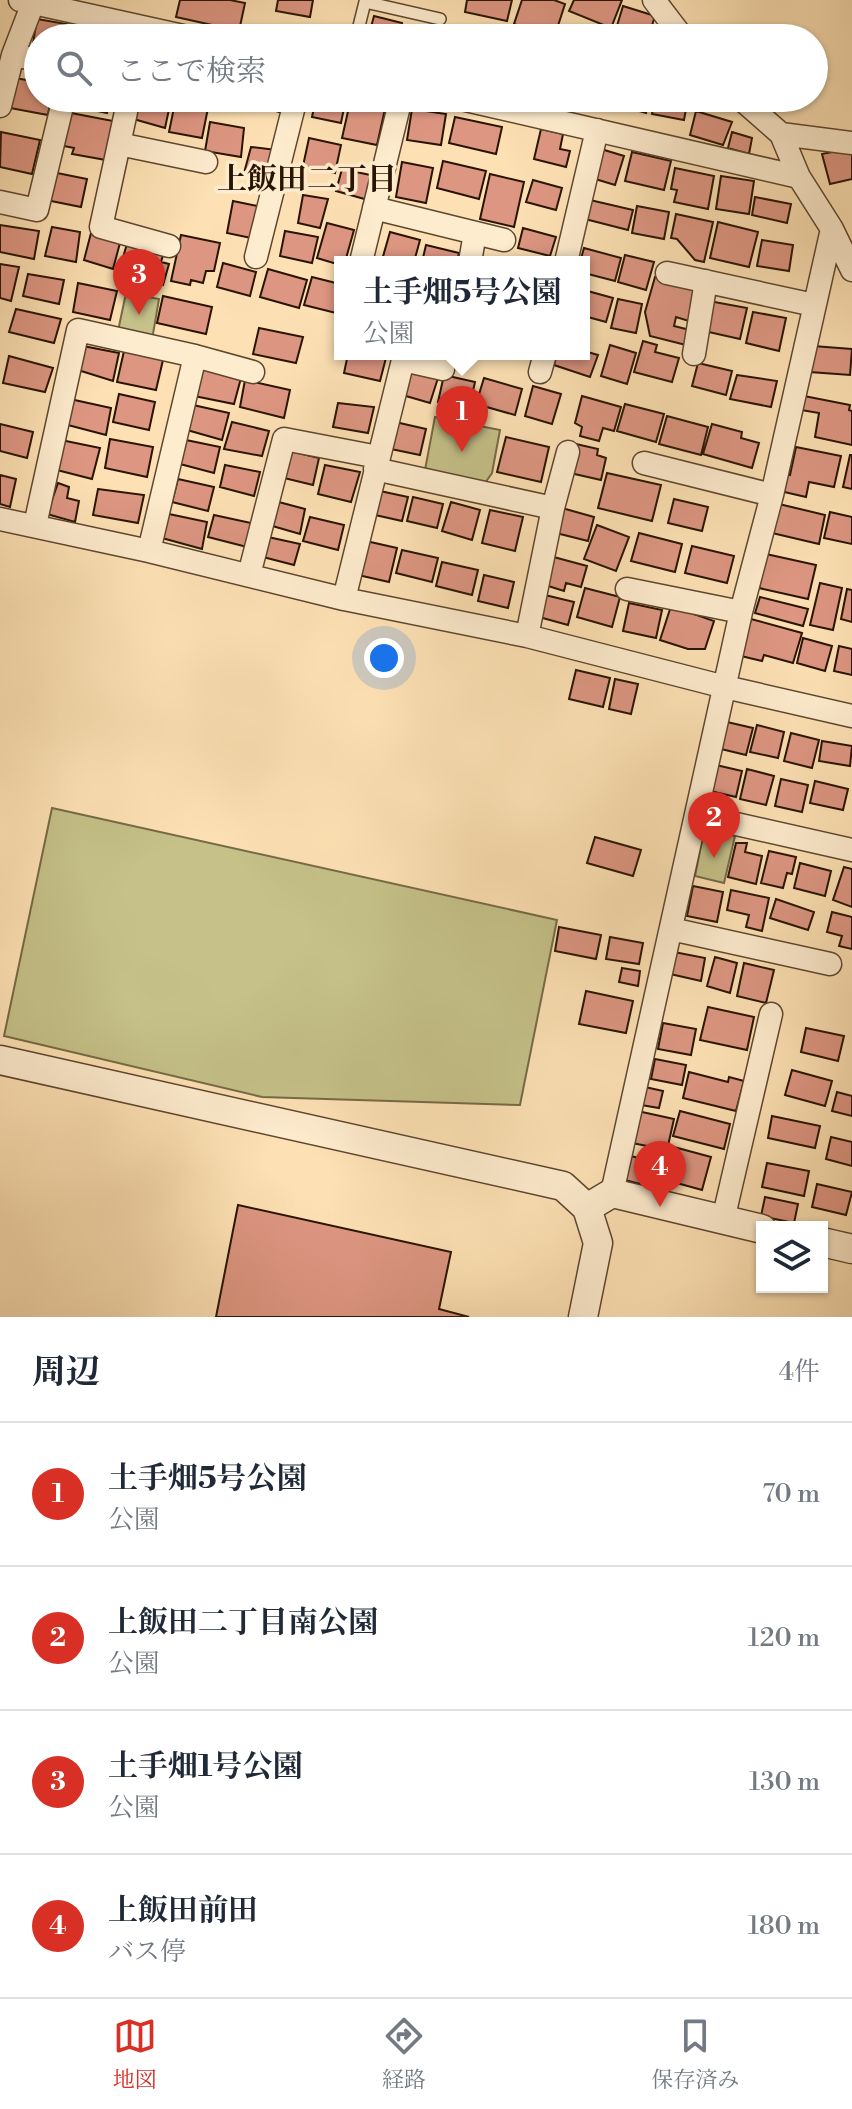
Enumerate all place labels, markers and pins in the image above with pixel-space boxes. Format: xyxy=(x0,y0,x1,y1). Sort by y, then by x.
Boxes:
pin: 3 xyxy=(113,249,165,315)
pin: 1 xyxy=(436,386,488,452)
pin: 2 xyxy=(688,792,740,858)
pin: 4 xyxy=(634,1141,686,1207)

